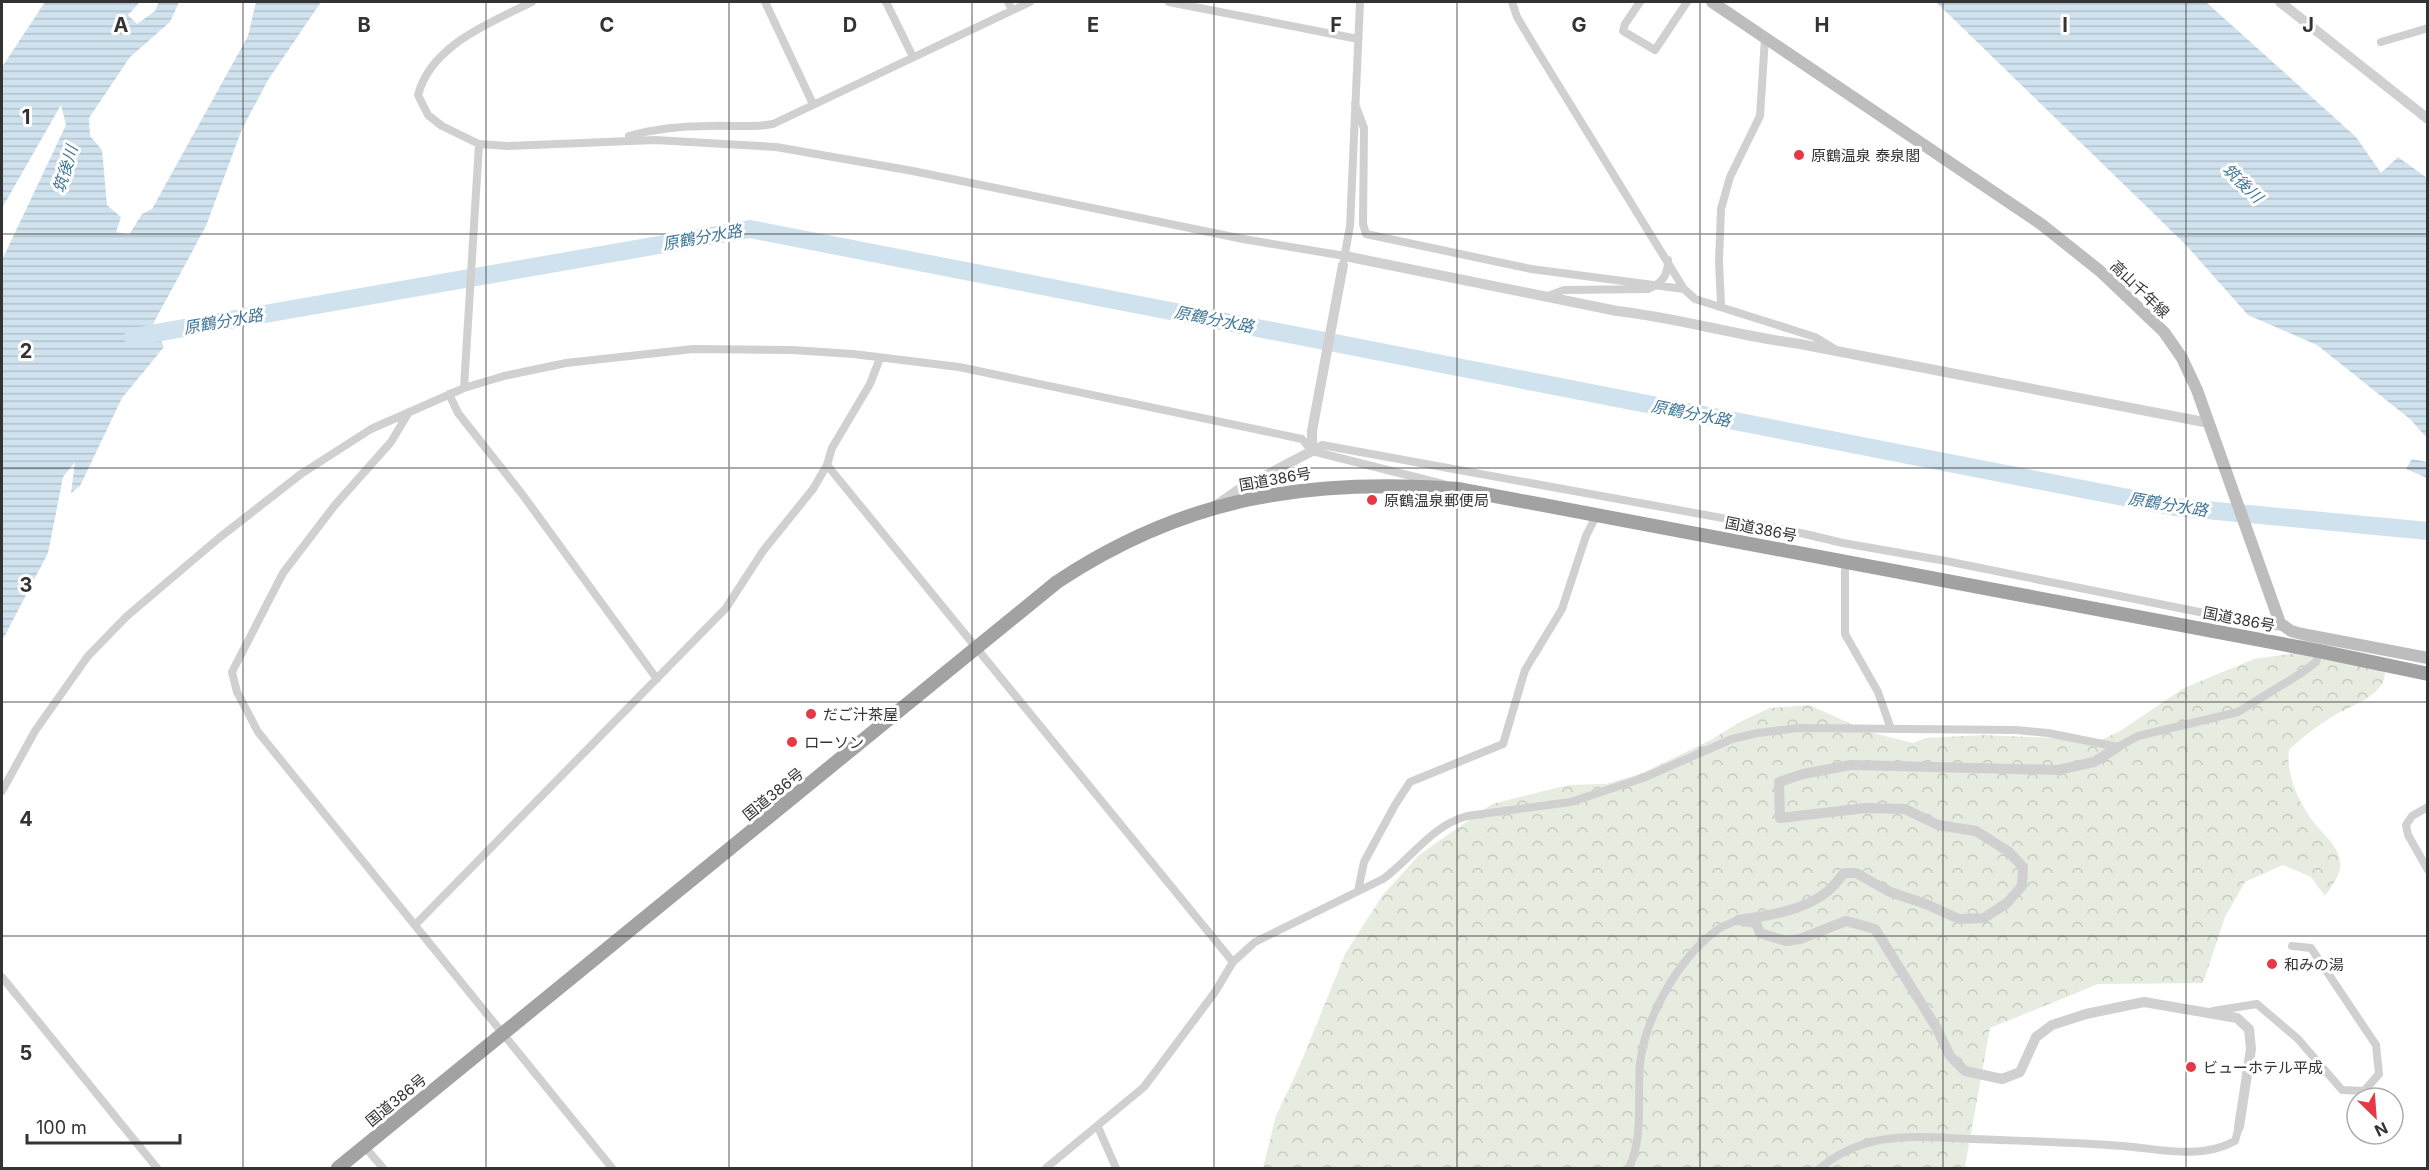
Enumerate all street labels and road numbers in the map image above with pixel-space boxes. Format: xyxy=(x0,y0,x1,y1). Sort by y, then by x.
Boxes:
street label: 高山千年線 xyxy=(2106,256,2174,322)
street label: 国道386号 xyxy=(1237,463,1313,495)
street label: 国道386号 xyxy=(1723,513,1799,545)
street label: 国道386号 xyxy=(2201,603,2277,635)
street label: 国道386号 xyxy=(739,764,807,824)
street label: 国道386号 xyxy=(362,1070,430,1130)

